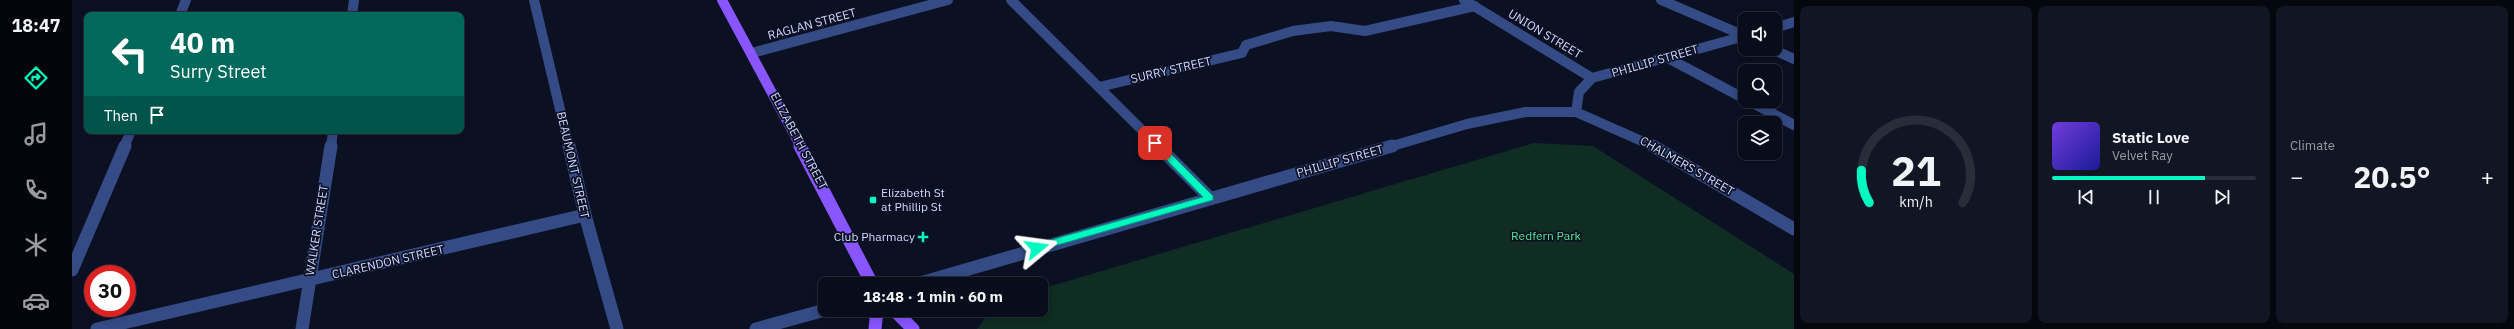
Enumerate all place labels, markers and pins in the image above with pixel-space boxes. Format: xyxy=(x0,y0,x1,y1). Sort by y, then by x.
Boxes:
pin xyxy=(1138,126,1172,160)
place label: Elizabeth St at Phillip St xyxy=(881,185,945,214)
marker: Elizabeth St at Phillip St xyxy=(868,195,878,205)
place label: Club Pharmacy xyxy=(834,229,915,244)
marker: Club Pharmacy xyxy=(918,232,928,242)

